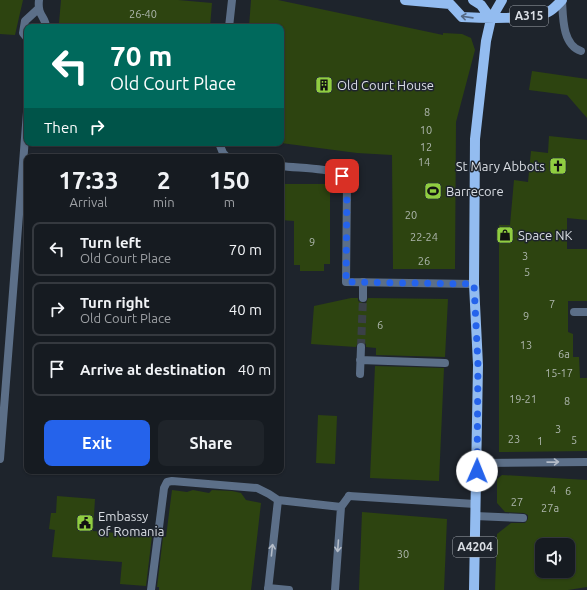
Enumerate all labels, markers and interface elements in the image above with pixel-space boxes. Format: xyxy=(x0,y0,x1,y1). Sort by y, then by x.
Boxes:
road number: A315 xyxy=(510,6,548,26)
house number: 26-40 xyxy=(129,8,157,20)
one-way arrow xyxy=(461,13,474,21)
icon: left xyxy=(44,40,96,92)
text: 70 m xyxy=(110,40,172,71)
text: Old Court Place xyxy=(110,73,236,93)
building icon: Old Court House xyxy=(314,75,334,95)
place label: Old Court House xyxy=(337,78,434,92)
house number: 8 xyxy=(424,106,430,118)
icon: right xyxy=(86,116,108,138)
text: Then xyxy=(44,119,78,136)
house number: 10 xyxy=(420,124,432,136)
house number: 12 xyxy=(420,141,432,153)
house number: 14 xyxy=(418,156,430,168)
church icon: St Mary Abbots xyxy=(548,156,568,176)
pin xyxy=(325,159,359,193)
place label: St Mary Abbots xyxy=(456,159,545,173)
icon: arrive xyxy=(331,165,353,187)
text: 17:33 xyxy=(58,167,118,194)
text: 2 xyxy=(157,167,170,194)
text: 150 xyxy=(209,167,250,194)
sports icon: Barrecore xyxy=(423,181,443,201)
place label: Barrecore xyxy=(446,184,504,198)
text: Arrival xyxy=(69,195,107,209)
text: min xyxy=(153,195,175,209)
text: m xyxy=(224,195,235,209)
house number: 20 xyxy=(405,209,417,221)
shop icon: Space NK xyxy=(495,225,515,245)
place label: Space NK xyxy=(518,228,573,242)
house number: 22-24 xyxy=(410,231,438,243)
text: Turn left xyxy=(80,234,141,251)
house number: 9 xyxy=(309,236,315,248)
icon: left xyxy=(46,238,68,260)
text: 70 m xyxy=(229,241,262,258)
house number: 3 xyxy=(522,250,528,262)
text: Old Court Place xyxy=(80,251,171,265)
house number: 26 xyxy=(418,255,430,267)
house number: 5 xyxy=(524,266,530,278)
text: Turn right xyxy=(80,294,150,311)
icon: right xyxy=(46,298,68,320)
house number: 7 xyxy=(549,298,555,310)
text: 40 m xyxy=(229,301,262,318)
house number: 9 xyxy=(523,310,529,322)
text: Old Court Place xyxy=(80,311,171,325)
house number: 6 xyxy=(377,319,383,331)
house number: 13 xyxy=(520,339,532,351)
house number: 6a xyxy=(558,348,570,360)
icon: arrive xyxy=(46,358,68,380)
text: Arrive at destination xyxy=(80,361,226,378)
text: 40 m xyxy=(238,361,271,378)
house number: 15-17 xyxy=(545,367,573,379)
house number: 19-21 xyxy=(509,393,537,405)
house number: 8 xyxy=(564,395,570,407)
button: Exit xyxy=(44,420,150,466)
button: Share xyxy=(158,420,264,466)
house number: 3 xyxy=(555,423,561,435)
house number: 23 xyxy=(508,433,520,445)
house number: 5 xyxy=(571,434,577,446)
house number: 1 xyxy=(537,435,543,447)
position arrow xyxy=(456,450,498,492)
one-way arrow xyxy=(546,458,559,466)
house number: 4 xyxy=(550,484,556,496)
house number: 6 xyxy=(565,485,571,497)
house number: 27 xyxy=(511,496,523,508)
house number: 27a xyxy=(541,502,559,514)
place label: Embassy of Romania xyxy=(98,509,164,538)
public building icon: Embassy of Romania xyxy=(75,513,95,533)
road number: A4204 xyxy=(453,537,497,557)
map controls xyxy=(535,538,575,578)
button: sound xyxy=(535,538,575,578)
one-way arrow xyxy=(335,539,342,552)
one-way arrow xyxy=(268,544,276,557)
house number: 30 xyxy=(397,548,409,560)

